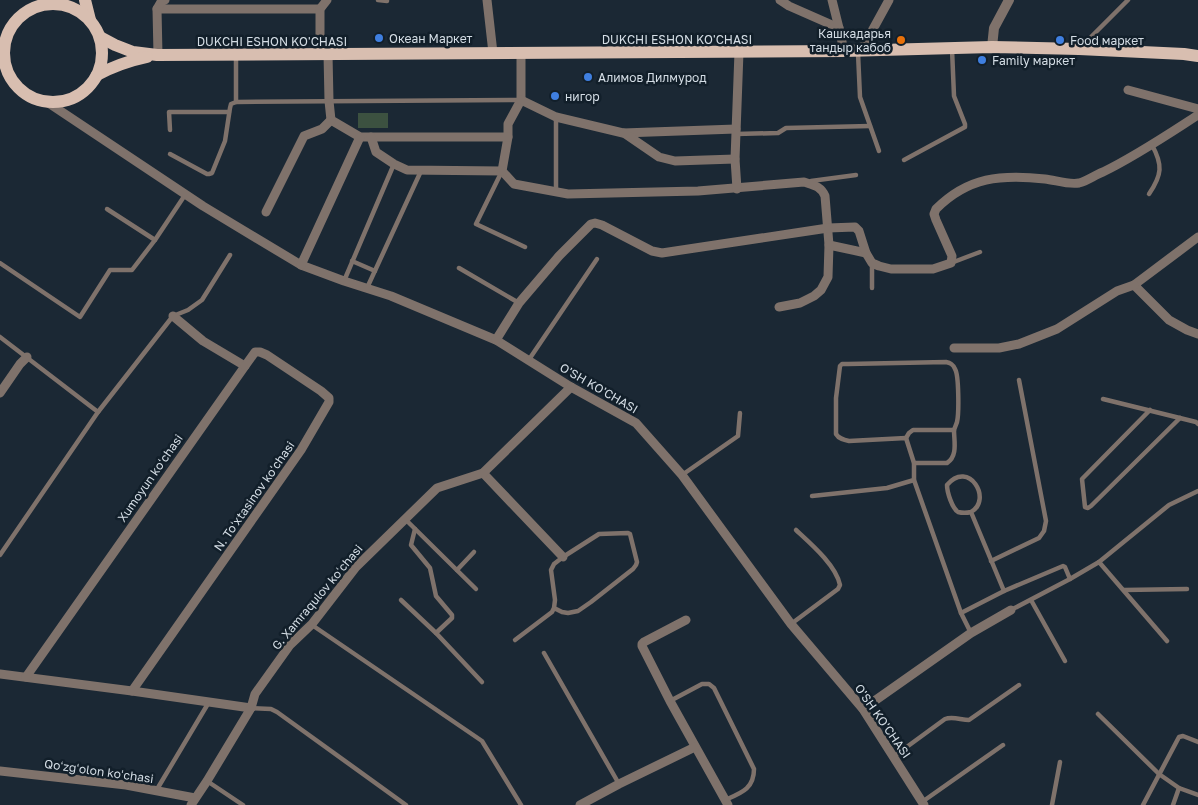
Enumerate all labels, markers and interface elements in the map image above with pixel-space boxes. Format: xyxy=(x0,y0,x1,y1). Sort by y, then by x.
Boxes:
place label: Кашкадарья тандыр кабоб xyxy=(810,26,891,55)
place label: Океан Маркет xyxy=(389,31,473,46)
marker: Океан Маркет xyxy=(373,32,385,44)
street label: DUKCHI ESHON KO'CHASI xyxy=(602,32,752,47)
place label: Food маркет xyxy=(1070,33,1144,48)
street label: DUKCHI ESHON KO'CHASI xyxy=(197,34,347,49)
marker: Кашкадарья тандыр кабоб xyxy=(895,34,907,46)
marker: Food маркет xyxy=(1054,34,1066,46)
place label: Family маркет xyxy=(992,53,1075,68)
marker: Family маркет xyxy=(976,54,988,66)
place label: Алимов Дилмурод xyxy=(598,70,706,85)
marker: Алимов Дилмурод xyxy=(582,71,594,83)
place label: нигор xyxy=(565,89,600,104)
marker: нигор xyxy=(549,90,561,102)
street label: O'SH KO'CHASI xyxy=(557,360,641,416)
street label: Xumoyun koʻchasi xyxy=(114,431,186,525)
street label: N. Toʻxtasinov koʻchasi xyxy=(210,438,298,554)
street label: G. Xamraqulov koʻchasi xyxy=(268,541,366,653)
street label: O'SH KO'CHASI xyxy=(852,681,914,761)
street label: Qoʻzgʻolon koʻchasi xyxy=(43,756,155,786)

